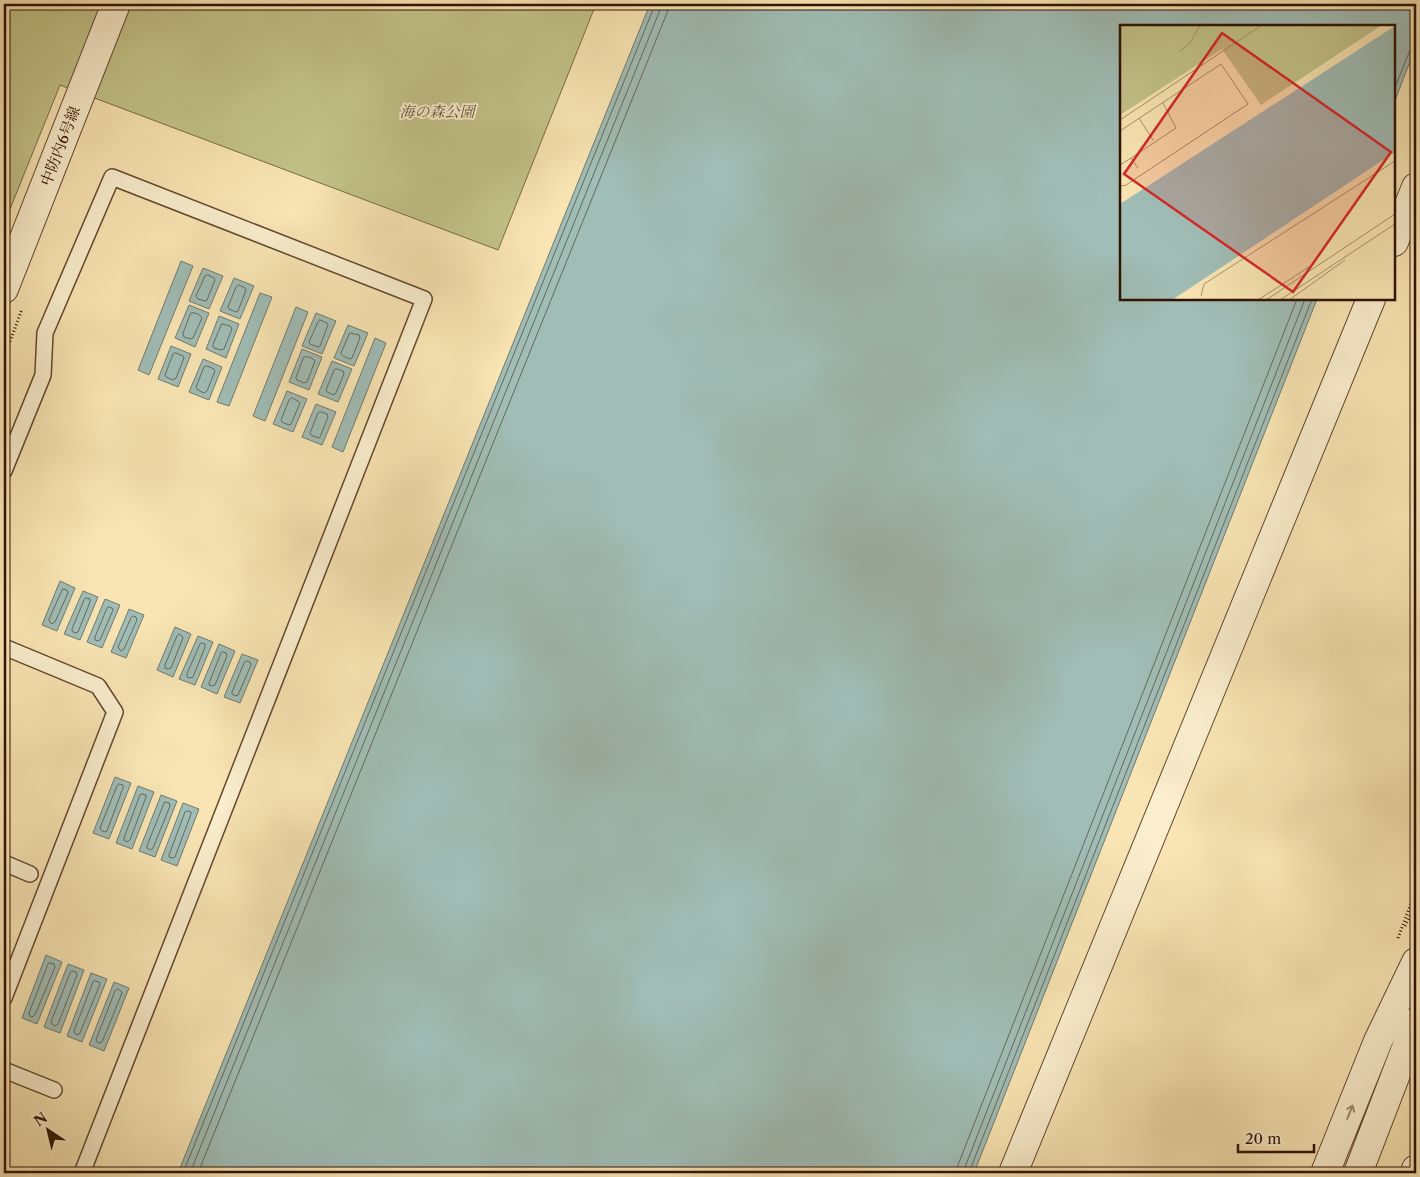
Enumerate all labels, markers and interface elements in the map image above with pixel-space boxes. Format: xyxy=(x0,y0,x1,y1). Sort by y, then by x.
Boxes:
inset map xyxy=(1120,25,1395,300)
park label: 海の森公園 xyxy=(399,102,477,121)
street label: 中防内6号線 xyxy=(36,103,84,189)
north arrow xyxy=(22,1104,72,1154)
one-way arrow xyxy=(1345,1105,1355,1120)
text: N xyxy=(30,1108,51,1130)
scale bar xyxy=(1238,1122,1314,1154)
text: 20 m xyxy=(1245,1129,1281,1148)

